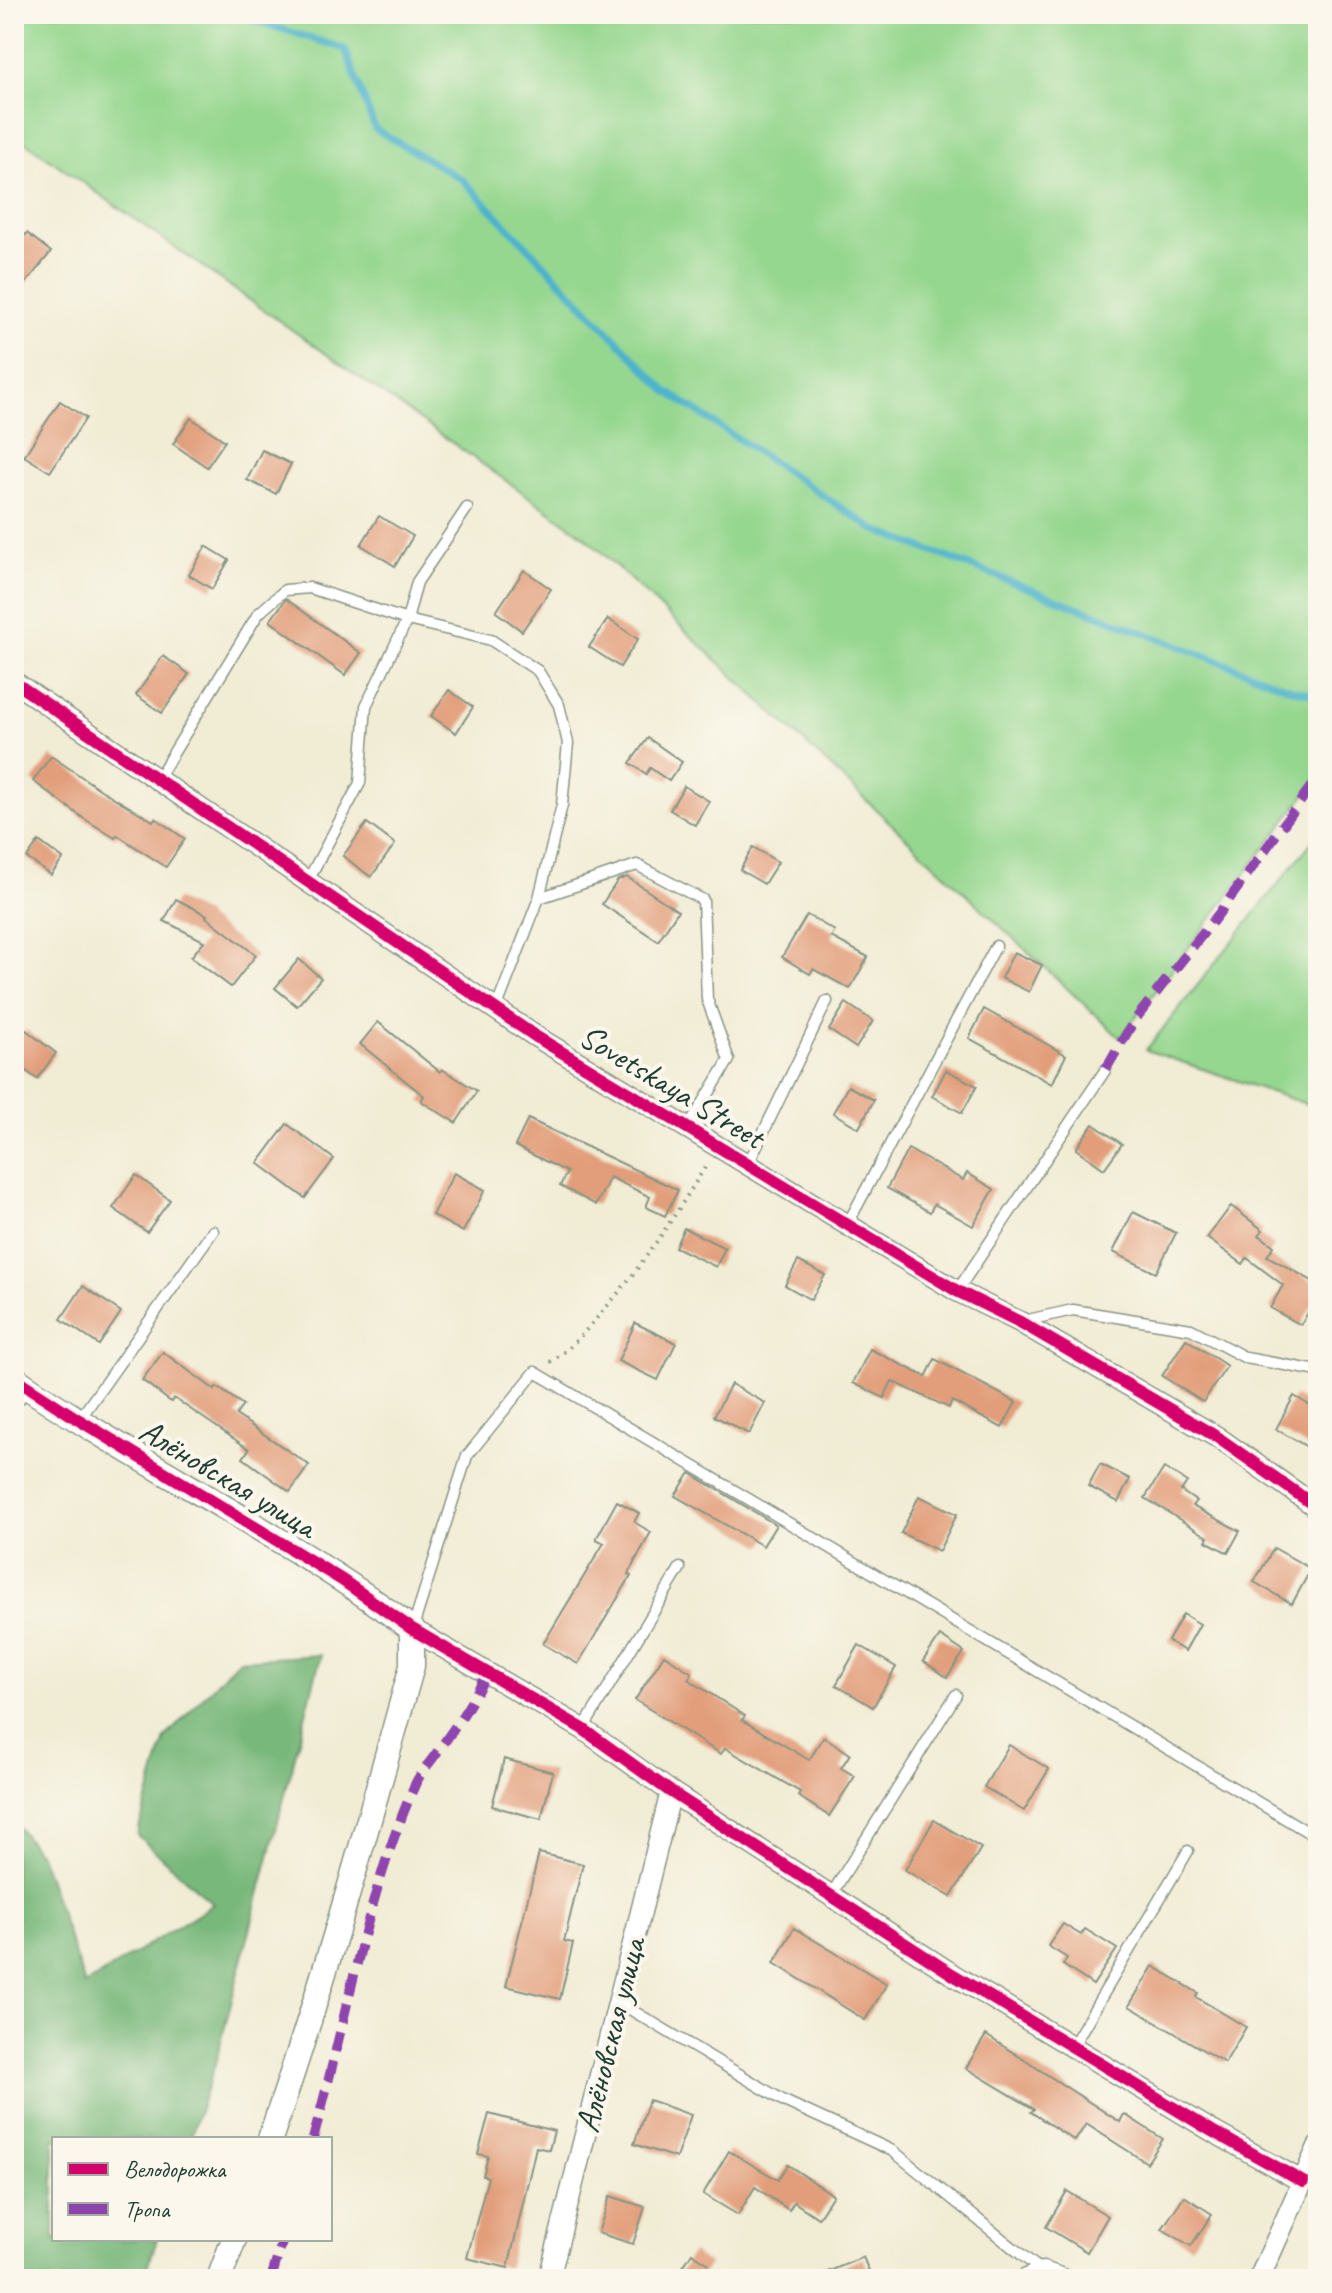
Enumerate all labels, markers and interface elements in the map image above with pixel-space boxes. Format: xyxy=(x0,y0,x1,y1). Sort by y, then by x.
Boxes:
street label: Sovetskaya Street xyxy=(572,1014,775,1160)
street label: Алёновская улица xyxy=(132,1408,327,1549)
street label: Алёновская улица xyxy=(565,1930,656,2137)
legend xyxy=(52,2137,332,2241)
text: Велодорожка xyxy=(124,2154,227,2184)
text: Тропа xyxy=(124,2194,171,2224)

